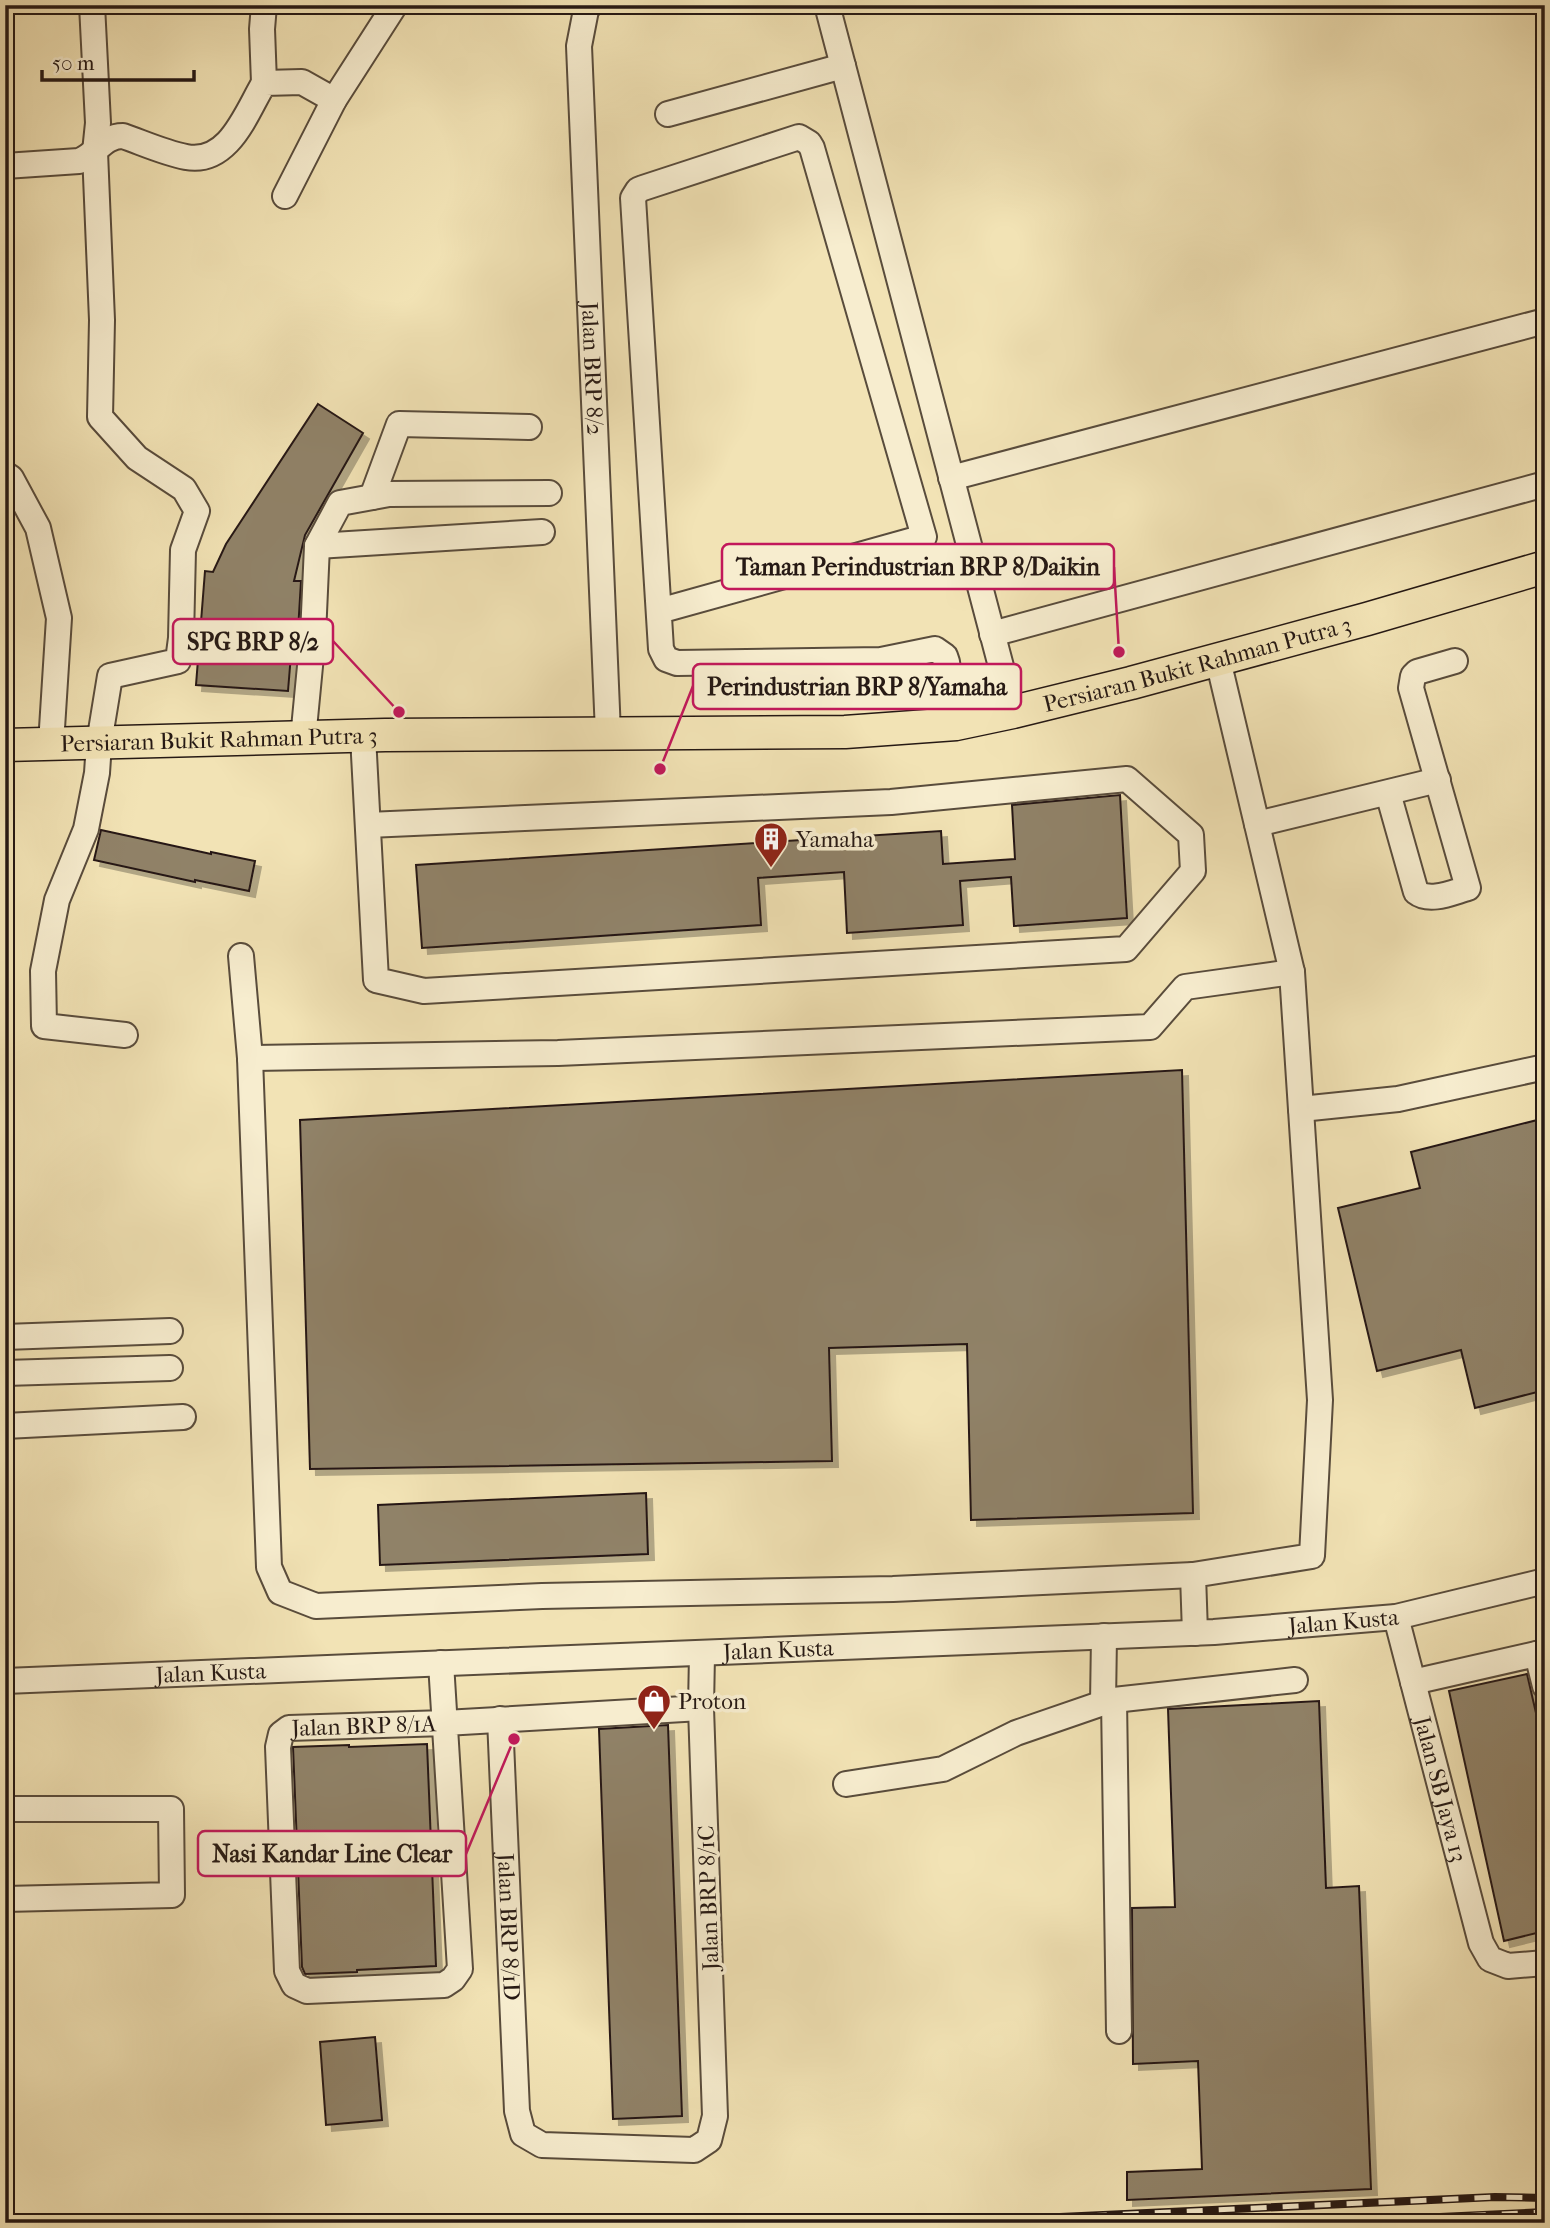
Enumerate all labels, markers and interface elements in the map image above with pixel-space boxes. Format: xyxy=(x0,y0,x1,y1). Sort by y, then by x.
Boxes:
scale bar xyxy=(42,38,194,82)
text: 50 m xyxy=(52,51,95,75)
street label: Jalan BRP 8/2 xyxy=(576,299,608,436)
callout: Taman Perindustrian BRP 8/Daikin xyxy=(722,544,1114,589)
text: Taman Perindustrian BRP 8/Daikin xyxy=(735,553,1101,581)
street label: Persiaran Bukit Rahman Putra 3 xyxy=(1041,611,1354,718)
callout: SPG BRP 8/2 xyxy=(173,619,333,664)
text: SPG BRP 8/2 xyxy=(187,628,319,656)
callout: Perindustrian BRP 8/Yamaha xyxy=(693,664,1021,709)
text: Perindustrian BRP 8/Yamaha xyxy=(707,673,1008,701)
street label: Persiaran Bukit Rahman Putra 3 xyxy=(60,722,378,758)
building icon: Yamaha xyxy=(752,820,790,869)
place label: Yamaha xyxy=(795,826,874,853)
street label: Jalan Kusta xyxy=(1285,1604,1400,1640)
street label: Jalan Kusta xyxy=(721,1634,835,1666)
street label: Jalan Kusta xyxy=(153,1657,267,1689)
shop icon: Proton xyxy=(635,1682,673,1731)
place label: Proton xyxy=(678,1688,747,1715)
street label: Jalan BRP 8/1A xyxy=(289,1710,438,1742)
street label: Jalan SB Jaya 13 xyxy=(1408,1712,1472,1865)
street label: Jalan BRP 8/1C xyxy=(692,1825,725,1973)
callout: Nasi Kandar Line Clear xyxy=(198,1831,466,1876)
text: Nasi Kandar Line Clear xyxy=(212,1840,453,1868)
street label: Jalan BRP 8/1D xyxy=(492,1851,525,2001)

